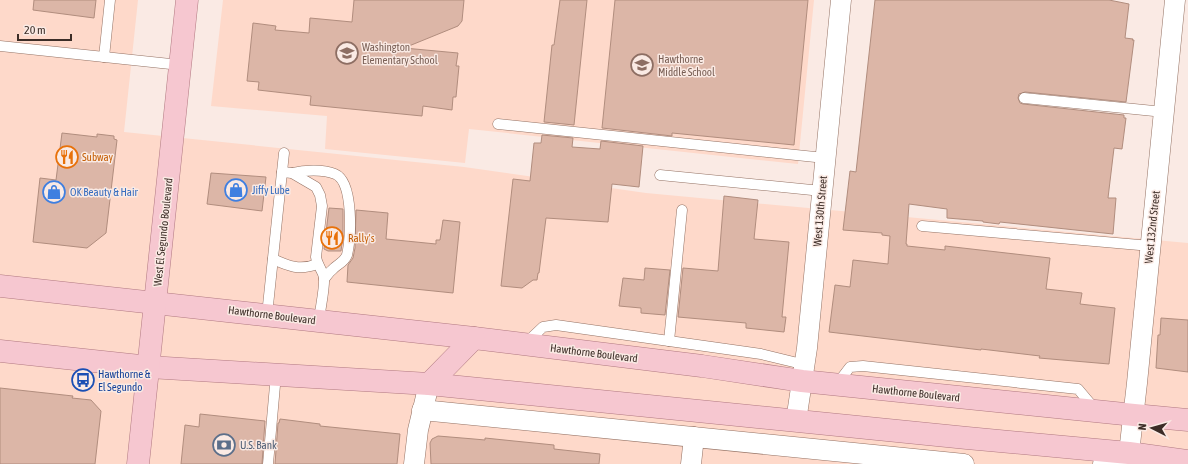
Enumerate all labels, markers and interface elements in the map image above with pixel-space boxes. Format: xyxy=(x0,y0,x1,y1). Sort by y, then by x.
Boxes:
scale bar xyxy=(18,16,71,42)
text: 20 m xyxy=(24,23,46,37)
school or university icon: Washington Elementary School xyxy=(334,40,360,66)
place label: Washington Elementary School xyxy=(362,41,438,66)
school or university icon: Hawthorne Middle School xyxy=(629,52,655,78)
place label: Hawthorne Middle School xyxy=(658,53,715,78)
restaurant icon: Subway xyxy=(54,144,80,170)
place label: Subway xyxy=(82,151,114,163)
street label: West 130th Street xyxy=(811,175,829,247)
street label: West El Segundo Boulevard xyxy=(151,177,175,287)
shop icon: Jiffy Lube xyxy=(223,177,249,203)
shop icon: OK Beauty & Hair xyxy=(41,179,67,205)
place label: Jiffy Lube xyxy=(252,184,290,196)
place label: OK Beauty & Hair xyxy=(70,186,138,198)
street label: West 132nd Street xyxy=(1142,190,1162,264)
restaurant icon: Rally's xyxy=(319,225,345,251)
place label: Rally's xyxy=(348,232,375,244)
street label: Hawthorne Boulevard xyxy=(227,304,317,326)
street label: Hawthorne Boulevard xyxy=(549,342,639,364)
bus stop icon: Hawthorne & El Segundo xyxy=(70,367,96,393)
place label: Hawthorne & El Segundo xyxy=(98,368,151,393)
street label: Hawthorne Boulevard xyxy=(872,382,960,404)
north arrow xyxy=(1132,408,1172,448)
text: N xyxy=(1136,423,1148,431)
bank icon: U.S. Bank xyxy=(211,432,237,458)
place label: U.S. Bank xyxy=(240,439,277,451)

